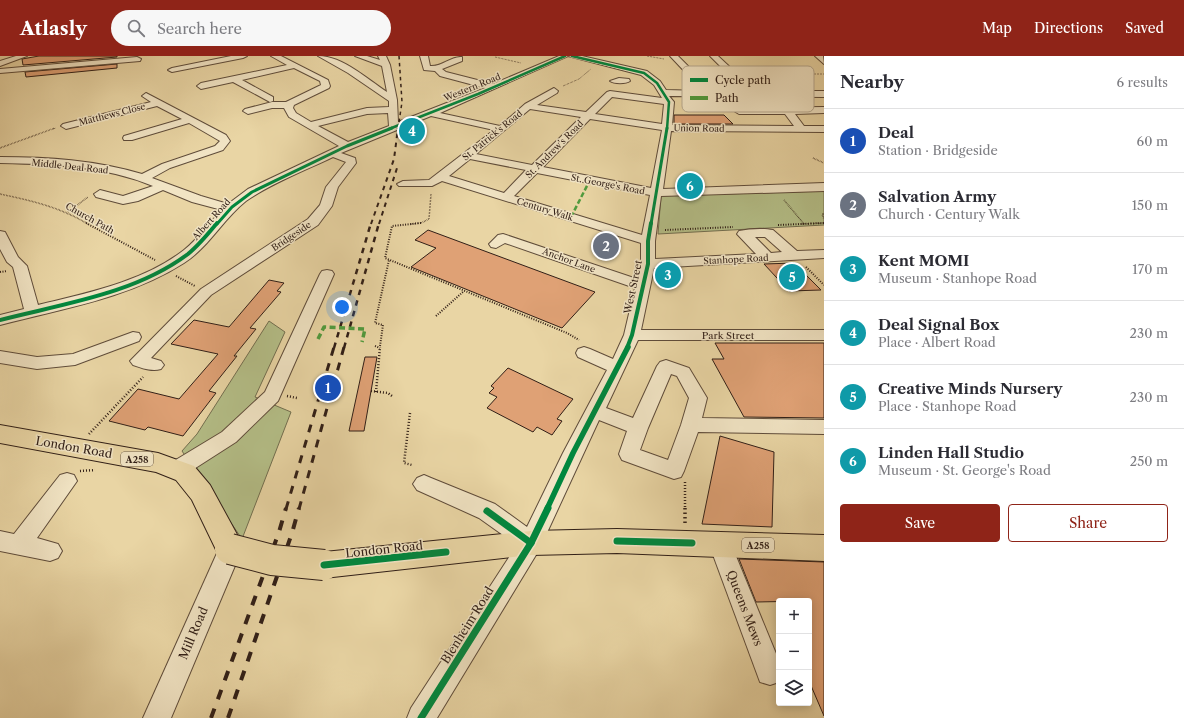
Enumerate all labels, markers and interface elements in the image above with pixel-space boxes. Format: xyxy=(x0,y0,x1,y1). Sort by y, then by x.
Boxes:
search box xyxy=(111,10,391,46)
text: Atlasly xyxy=(20,17,87,40)
icon: search xyxy=(125,17,147,39)
text: Search here xyxy=(157,19,242,38)
text: Map xyxy=(982,19,1012,37)
text: Directions xyxy=(1034,19,1103,37)
text: Saved xyxy=(1125,19,1164,37)
legend xyxy=(682,66,814,112)
street label: Western Road xyxy=(441,70,502,104)
text: Nearby xyxy=(840,72,904,92)
text: Cycle path xyxy=(715,73,771,87)
text: 6 results xyxy=(1117,74,1168,90)
text: Path xyxy=(715,91,739,105)
street label: Matthews Close xyxy=(78,100,146,128)
street label: St. Patrick's Road xyxy=(460,107,525,163)
pin: 4 xyxy=(399,116,425,146)
street label: St. Andrew's Road xyxy=(523,117,586,180)
street label: Union Road xyxy=(673,122,725,134)
text: Deal xyxy=(878,123,914,142)
text: 1 xyxy=(850,133,856,149)
text: 60 m xyxy=(1137,133,1168,149)
text: Station · Bridgeside xyxy=(878,142,998,158)
street label: Middle Deal Road xyxy=(31,156,110,176)
street label: St. George's Road xyxy=(570,171,646,197)
pin: 6 xyxy=(677,171,703,201)
text: Salvation Army xyxy=(878,187,996,206)
street label: Century Walk xyxy=(515,195,575,223)
street label: Albert Road xyxy=(189,196,233,243)
text: 2 xyxy=(849,197,857,213)
text: 150 m xyxy=(1132,197,1168,213)
street label: Church Path xyxy=(64,200,117,236)
text: Church · Century Walk xyxy=(878,206,1020,222)
street label: Bridgeside xyxy=(269,219,313,253)
pin: 2 xyxy=(593,231,619,261)
street label: Anchor Lane xyxy=(540,245,597,275)
text: Kent MOMI xyxy=(878,251,969,270)
street label: Stanhope Road xyxy=(703,252,769,266)
street label: West Street xyxy=(621,259,645,316)
pin: 3 xyxy=(655,260,681,290)
text: 3 xyxy=(849,261,857,277)
text: 170 m xyxy=(1132,261,1168,277)
pin: 5 xyxy=(779,262,805,292)
text: Museum · Stanhope Road xyxy=(878,270,1037,286)
your location xyxy=(332,297,352,317)
text: Deal Signal Box xyxy=(878,315,999,334)
text: 4 xyxy=(849,325,857,341)
text: 230 m xyxy=(1130,325,1168,341)
street label: Park Street xyxy=(702,329,755,342)
text: Place · Albert Road xyxy=(878,334,996,350)
pin: 1 xyxy=(315,373,341,403)
text: Creative Minds Nursery xyxy=(878,379,1062,398)
text: 5 xyxy=(849,389,857,405)
text: 230 m xyxy=(1130,389,1168,405)
text: Place · Stanhope Road xyxy=(878,398,1016,414)
street label: London Road xyxy=(34,433,114,461)
text: Linden Hall Studio xyxy=(878,443,1024,462)
road number: A258 xyxy=(121,452,153,466)
text: 6 xyxy=(849,453,857,469)
text: 250 m xyxy=(1130,453,1168,469)
text: Museum · St. George's Road xyxy=(878,462,1051,478)
button: Save xyxy=(840,504,1000,542)
button: Share xyxy=(1008,504,1168,542)
street label: London Road xyxy=(345,537,424,561)
road number: A258 xyxy=(742,538,774,552)
street label: Queens Mews xyxy=(724,568,766,648)
street label: Blenheim Road xyxy=(437,583,497,666)
map controls xyxy=(776,598,812,706)
button: + xyxy=(776,598,812,634)
street label: Mill Road xyxy=(175,604,211,662)
button: − xyxy=(776,634,812,670)
button: layers xyxy=(776,670,812,706)

